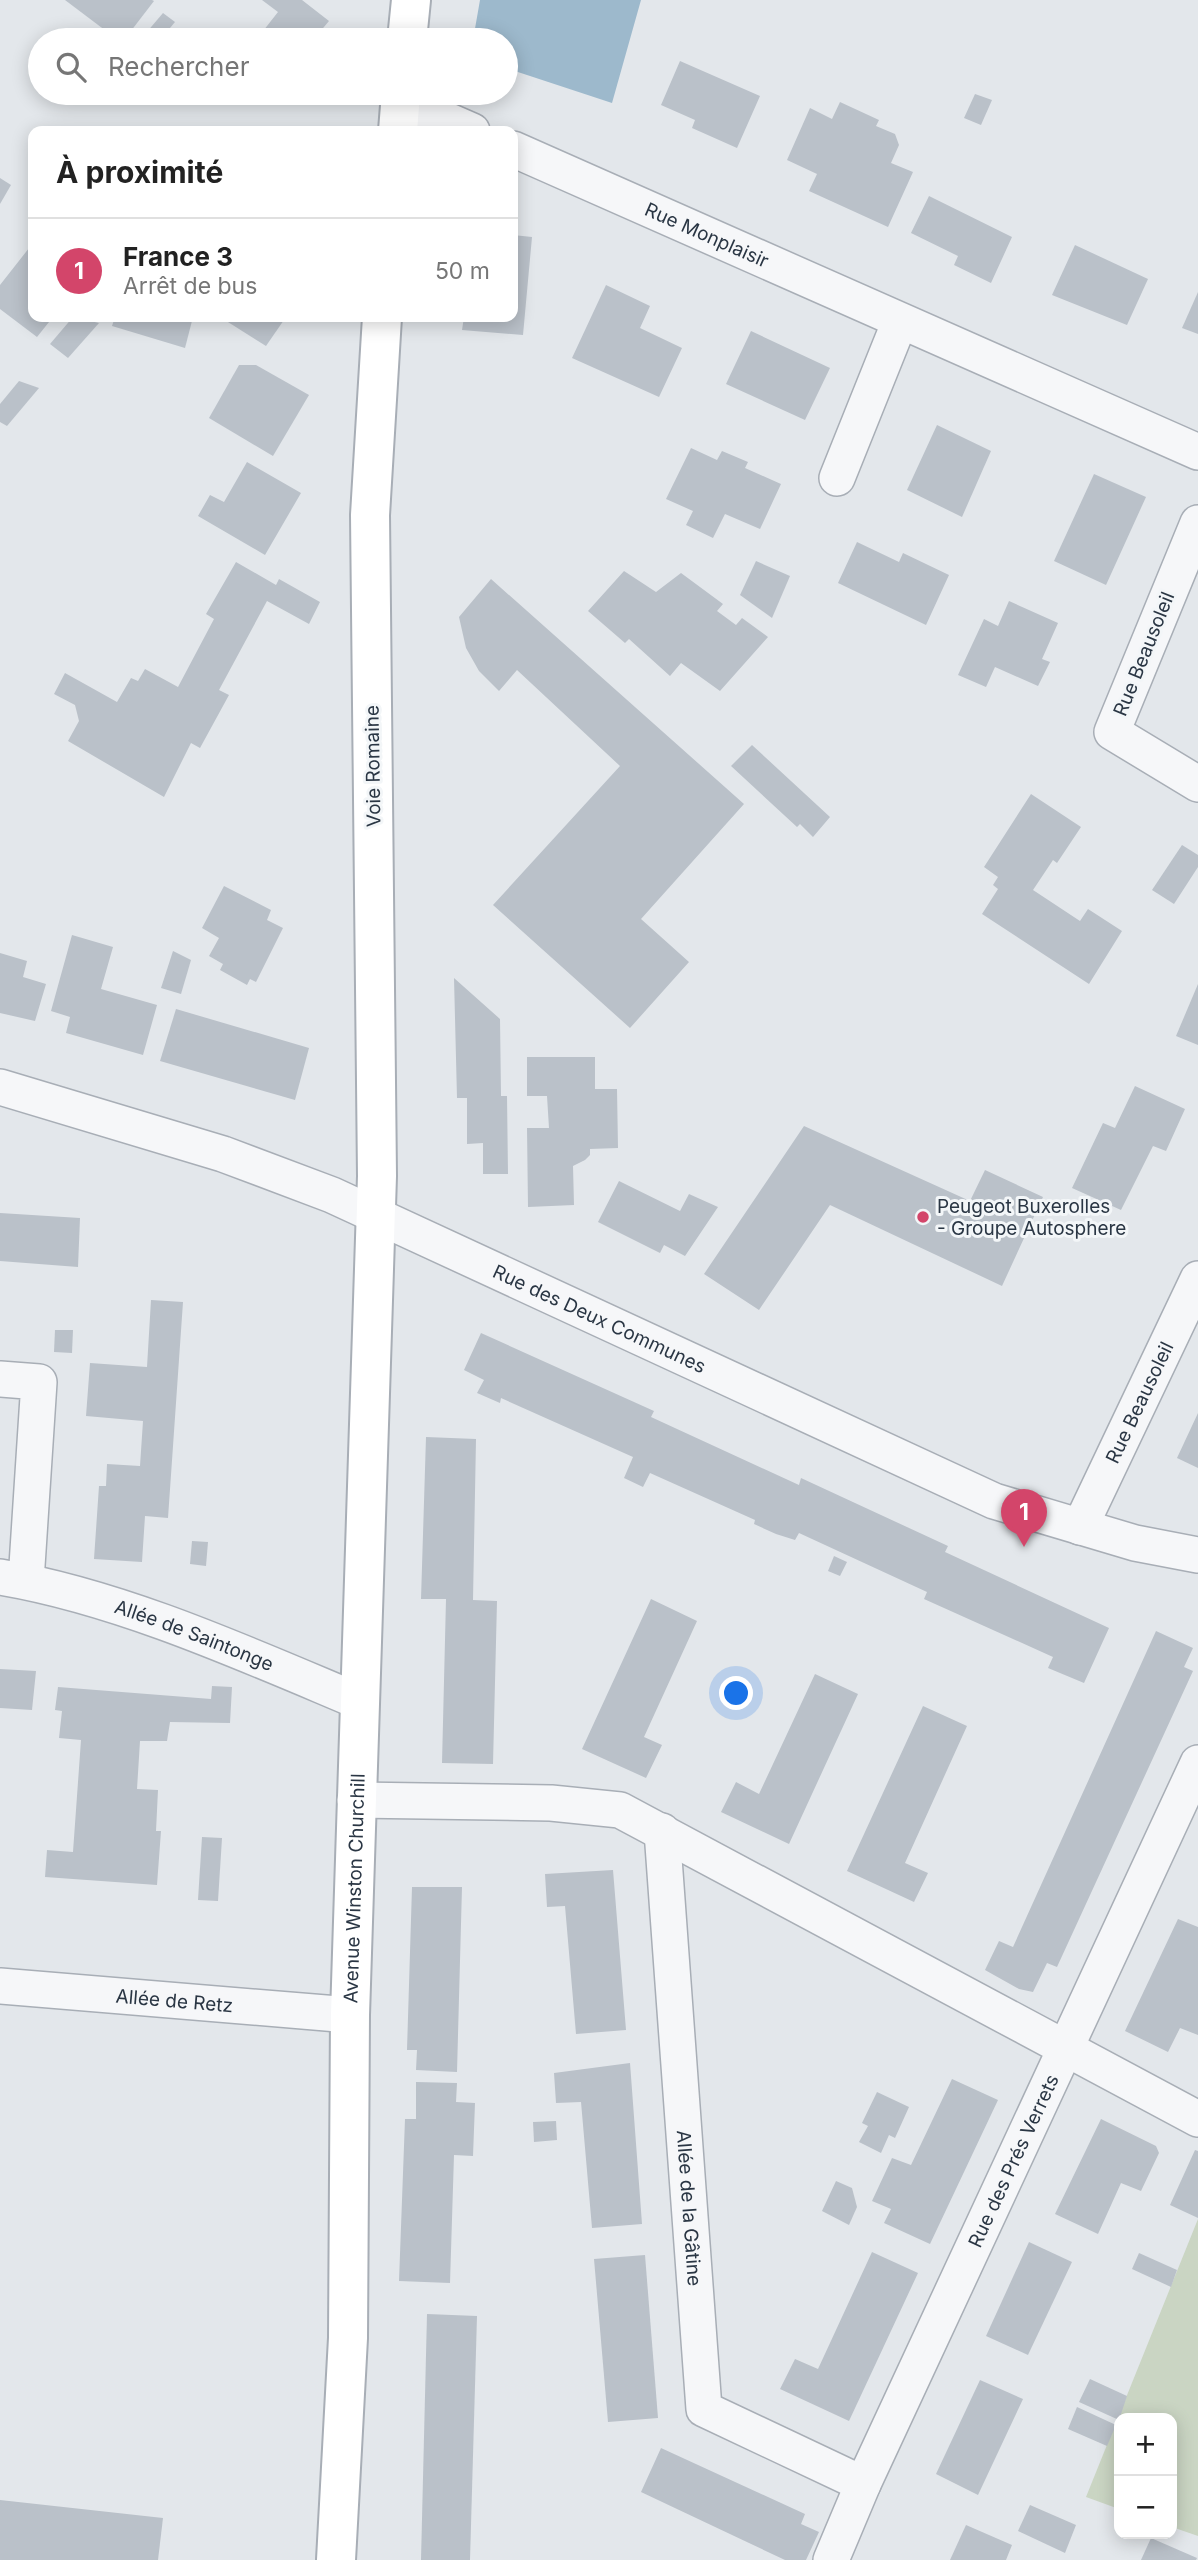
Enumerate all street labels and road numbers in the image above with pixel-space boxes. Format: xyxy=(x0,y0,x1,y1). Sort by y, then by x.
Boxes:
street label: Rue Monplaisir xyxy=(641,197,772,272)
street label: Rue Beausoleil xyxy=(1109,589,1179,719)
street label: Voie Romaine xyxy=(360,705,386,827)
street label: Rue des Deux Communes xyxy=(489,1260,710,1378)
street label: Rue Beausoleil xyxy=(1101,1338,1178,1467)
street label: Allée de Saintonge xyxy=(112,1595,277,1676)
street label: Avenue Winston Churchill xyxy=(339,1773,369,2004)
street label: Allée de Retz xyxy=(115,1984,234,2017)
street label: Rue des Prés Verrets xyxy=(963,2071,1063,2251)
street label: Allée de la Gâtine xyxy=(672,2129,707,2287)

